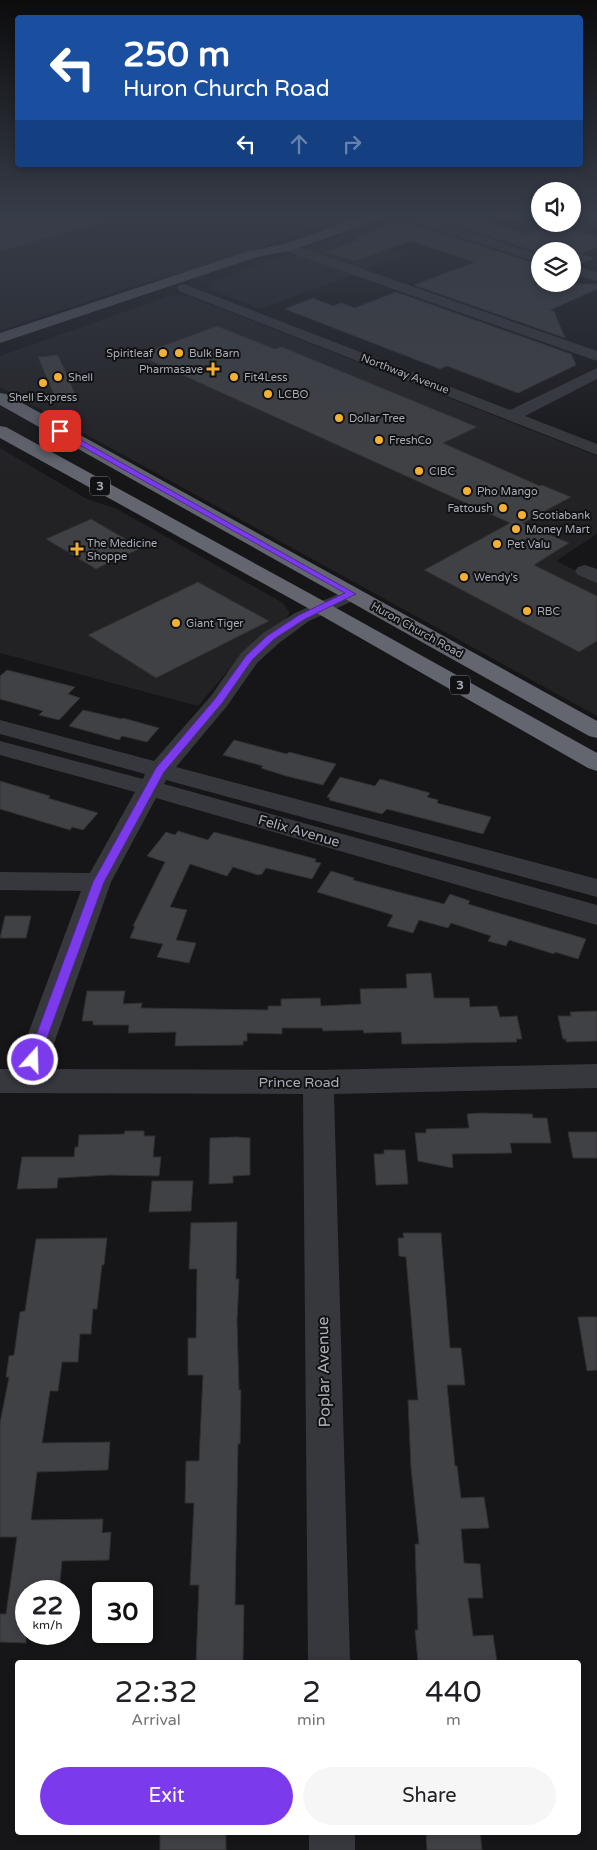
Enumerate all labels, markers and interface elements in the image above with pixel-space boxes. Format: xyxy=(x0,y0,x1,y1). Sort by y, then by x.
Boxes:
text: 250 m xyxy=(123,34,230,76)
icon: left xyxy=(40,35,105,100)
text: Huron Church Road xyxy=(123,76,330,102)
icon: left xyxy=(232,130,260,158)
icon: ahead xyxy=(285,130,313,158)
icon: right xyxy=(338,130,366,158)
map controls xyxy=(531,182,581,292)
button: sound xyxy=(531,182,581,232)
button: layers xyxy=(531,242,581,292)
place label: Spiritleaf xyxy=(106,347,154,360)
marker: Spiritleaf xyxy=(157,347,169,359)
marker: Bulk Barn xyxy=(173,347,185,359)
place label: Bulk Barn xyxy=(189,347,240,360)
street label: Northway Avenue xyxy=(359,351,451,397)
place label: Pharmasave xyxy=(139,363,203,376)
marker: Pharmasave xyxy=(207,363,219,375)
marker: Shell xyxy=(52,371,64,383)
place label: Shell xyxy=(68,371,93,384)
marker: Fit4Less xyxy=(228,371,240,383)
place label: Fit4Less xyxy=(244,371,288,384)
marker: Shell Express xyxy=(37,377,49,389)
marker: LCBO xyxy=(262,388,274,400)
place label: LCBO xyxy=(278,388,309,401)
place label: Shell Express xyxy=(9,391,77,404)
pin xyxy=(39,410,81,452)
marker: Dollar Tree xyxy=(333,412,345,424)
place label: Dollar Tree xyxy=(349,412,405,425)
icon: arrive xyxy=(46,417,74,445)
marker: FreshCo xyxy=(373,434,385,446)
place label: FreshCo xyxy=(389,434,432,447)
marker: CIBC xyxy=(413,465,425,477)
place label: CIBC xyxy=(429,465,455,478)
road number: 3 xyxy=(90,476,110,496)
marker: Pho Mango xyxy=(461,485,473,497)
place label: Pho Mango xyxy=(477,485,538,498)
place label: Fattoush xyxy=(447,502,493,515)
marker: Fattoush xyxy=(497,502,509,514)
marker: Scotiabank xyxy=(516,509,528,521)
place label: Scotiabank xyxy=(532,509,590,522)
marker: Money Mart xyxy=(510,523,522,535)
place label: Money Mart xyxy=(526,523,590,536)
place label: The Medicine Shoppe xyxy=(87,537,157,563)
marker: Pet Valu xyxy=(491,538,503,550)
place label: Pet Valu xyxy=(507,538,550,551)
marker: The Medicine Shoppe xyxy=(71,543,83,555)
marker: Wendy's xyxy=(458,571,470,583)
place label: Wendy's xyxy=(474,571,518,584)
street label: Huron Church Road xyxy=(369,599,465,661)
marker: RBC xyxy=(521,605,533,617)
place label: RBC xyxy=(537,605,560,618)
marker: Giant Tiger xyxy=(170,617,182,629)
place label: Giant Tiger xyxy=(186,617,244,630)
road number: 3 xyxy=(450,676,470,694)
street label: Felix Avenue xyxy=(256,811,342,851)
position arrow xyxy=(6,1033,58,1085)
street label: Prince Road xyxy=(259,1074,339,1091)
street label: Poplar Avenue xyxy=(313,1316,335,1428)
speed limit sign: 30 xyxy=(90,1580,155,1645)
text: 22 xyxy=(32,1591,63,1621)
text: km/h xyxy=(32,1618,63,1632)
text: 22:32 xyxy=(114,1674,198,1711)
text: 2 xyxy=(302,1674,321,1711)
text: 440 xyxy=(425,1674,482,1711)
text: Arrival xyxy=(131,1710,181,1730)
text: min xyxy=(297,1710,326,1730)
text: m xyxy=(446,1710,461,1730)
button: Exit xyxy=(40,1767,293,1825)
button: Share xyxy=(303,1767,556,1825)

